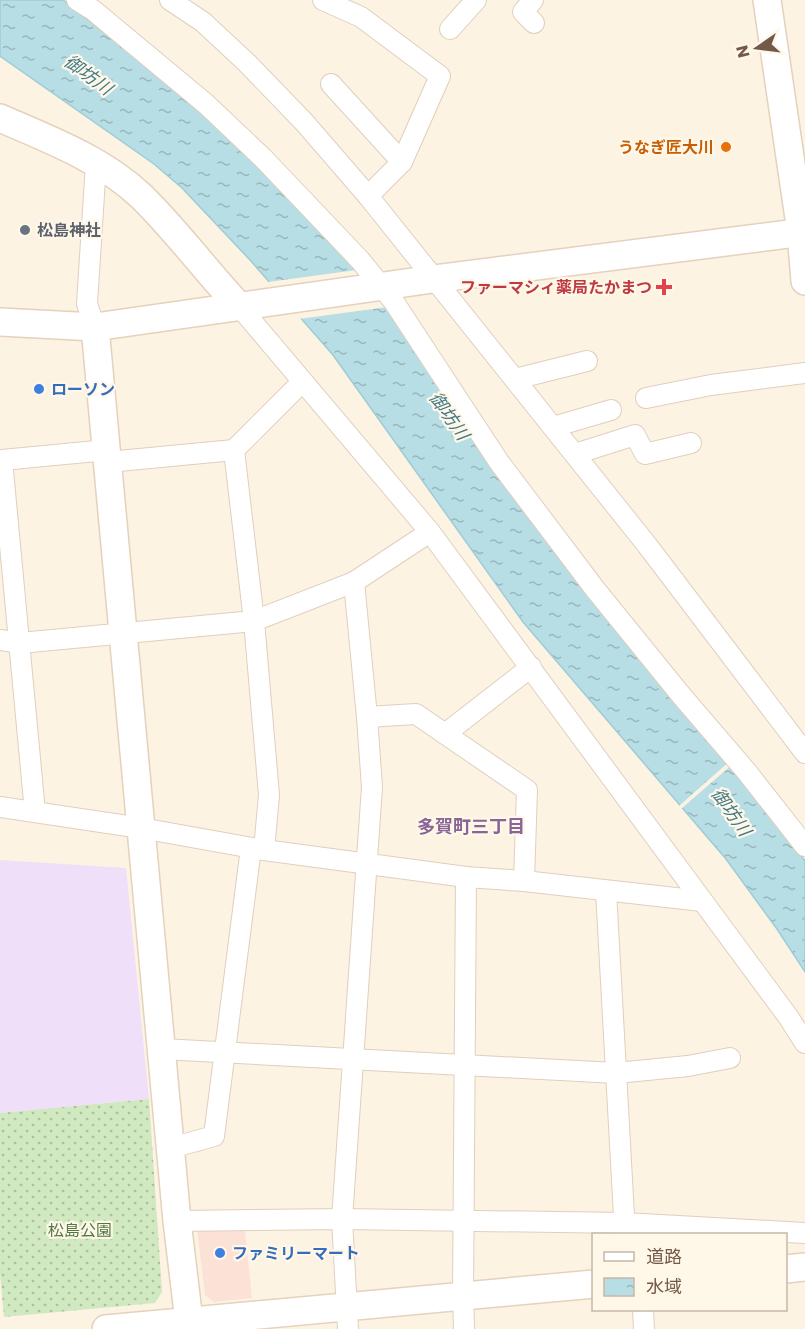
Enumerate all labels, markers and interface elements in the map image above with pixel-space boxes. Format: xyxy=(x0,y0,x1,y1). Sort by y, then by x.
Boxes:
north arrow xyxy=(727,18,787,78)
text: N xyxy=(730,43,756,60)
water label: 御坊川 xyxy=(59,49,119,102)
place label: うなぎ匠大川 xyxy=(618,136,714,159)
marker: うなぎ匠大川 xyxy=(719,140,733,154)
place label: 松島神社 xyxy=(37,219,101,242)
marker: 松島神社 xyxy=(18,223,32,237)
place label: ファーマシィ薬局たかまつ xyxy=(460,276,652,299)
marker: ファーマシィ薬局たかまつ xyxy=(657,280,671,294)
place label: ローソン xyxy=(51,378,115,401)
marker: ローソン xyxy=(32,382,46,396)
water label: 御坊川 xyxy=(424,386,476,447)
water label: 御坊川 xyxy=(706,782,758,843)
district label: 多賀町三丁目 xyxy=(417,814,525,839)
park label: 松島公園 xyxy=(48,1219,112,1242)
legend xyxy=(592,1233,787,1311)
place label: ファミリーマート xyxy=(232,1242,360,1265)
text: 道路 xyxy=(646,1244,682,1269)
marker: ファミリーマート xyxy=(213,1246,227,1260)
text: 水域 xyxy=(646,1274,682,1299)

